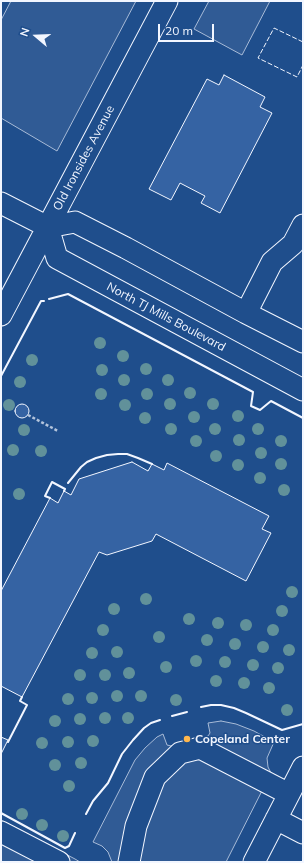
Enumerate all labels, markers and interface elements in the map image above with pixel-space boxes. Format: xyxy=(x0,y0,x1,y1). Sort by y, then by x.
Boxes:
north arrow xyxy=(16,16,56,56)
scale bar xyxy=(160,16,216,42)
text: 20 m xyxy=(165,23,193,38)
text: N xyxy=(17,26,33,38)
street label: Old Ironsides Avenue xyxy=(50,103,118,213)
street label: North TJ Mills Boulevard xyxy=(104,280,228,354)
place label: Copeland Center xyxy=(195,732,290,746)
marker: Copeland Center xyxy=(182,734,192,744)

